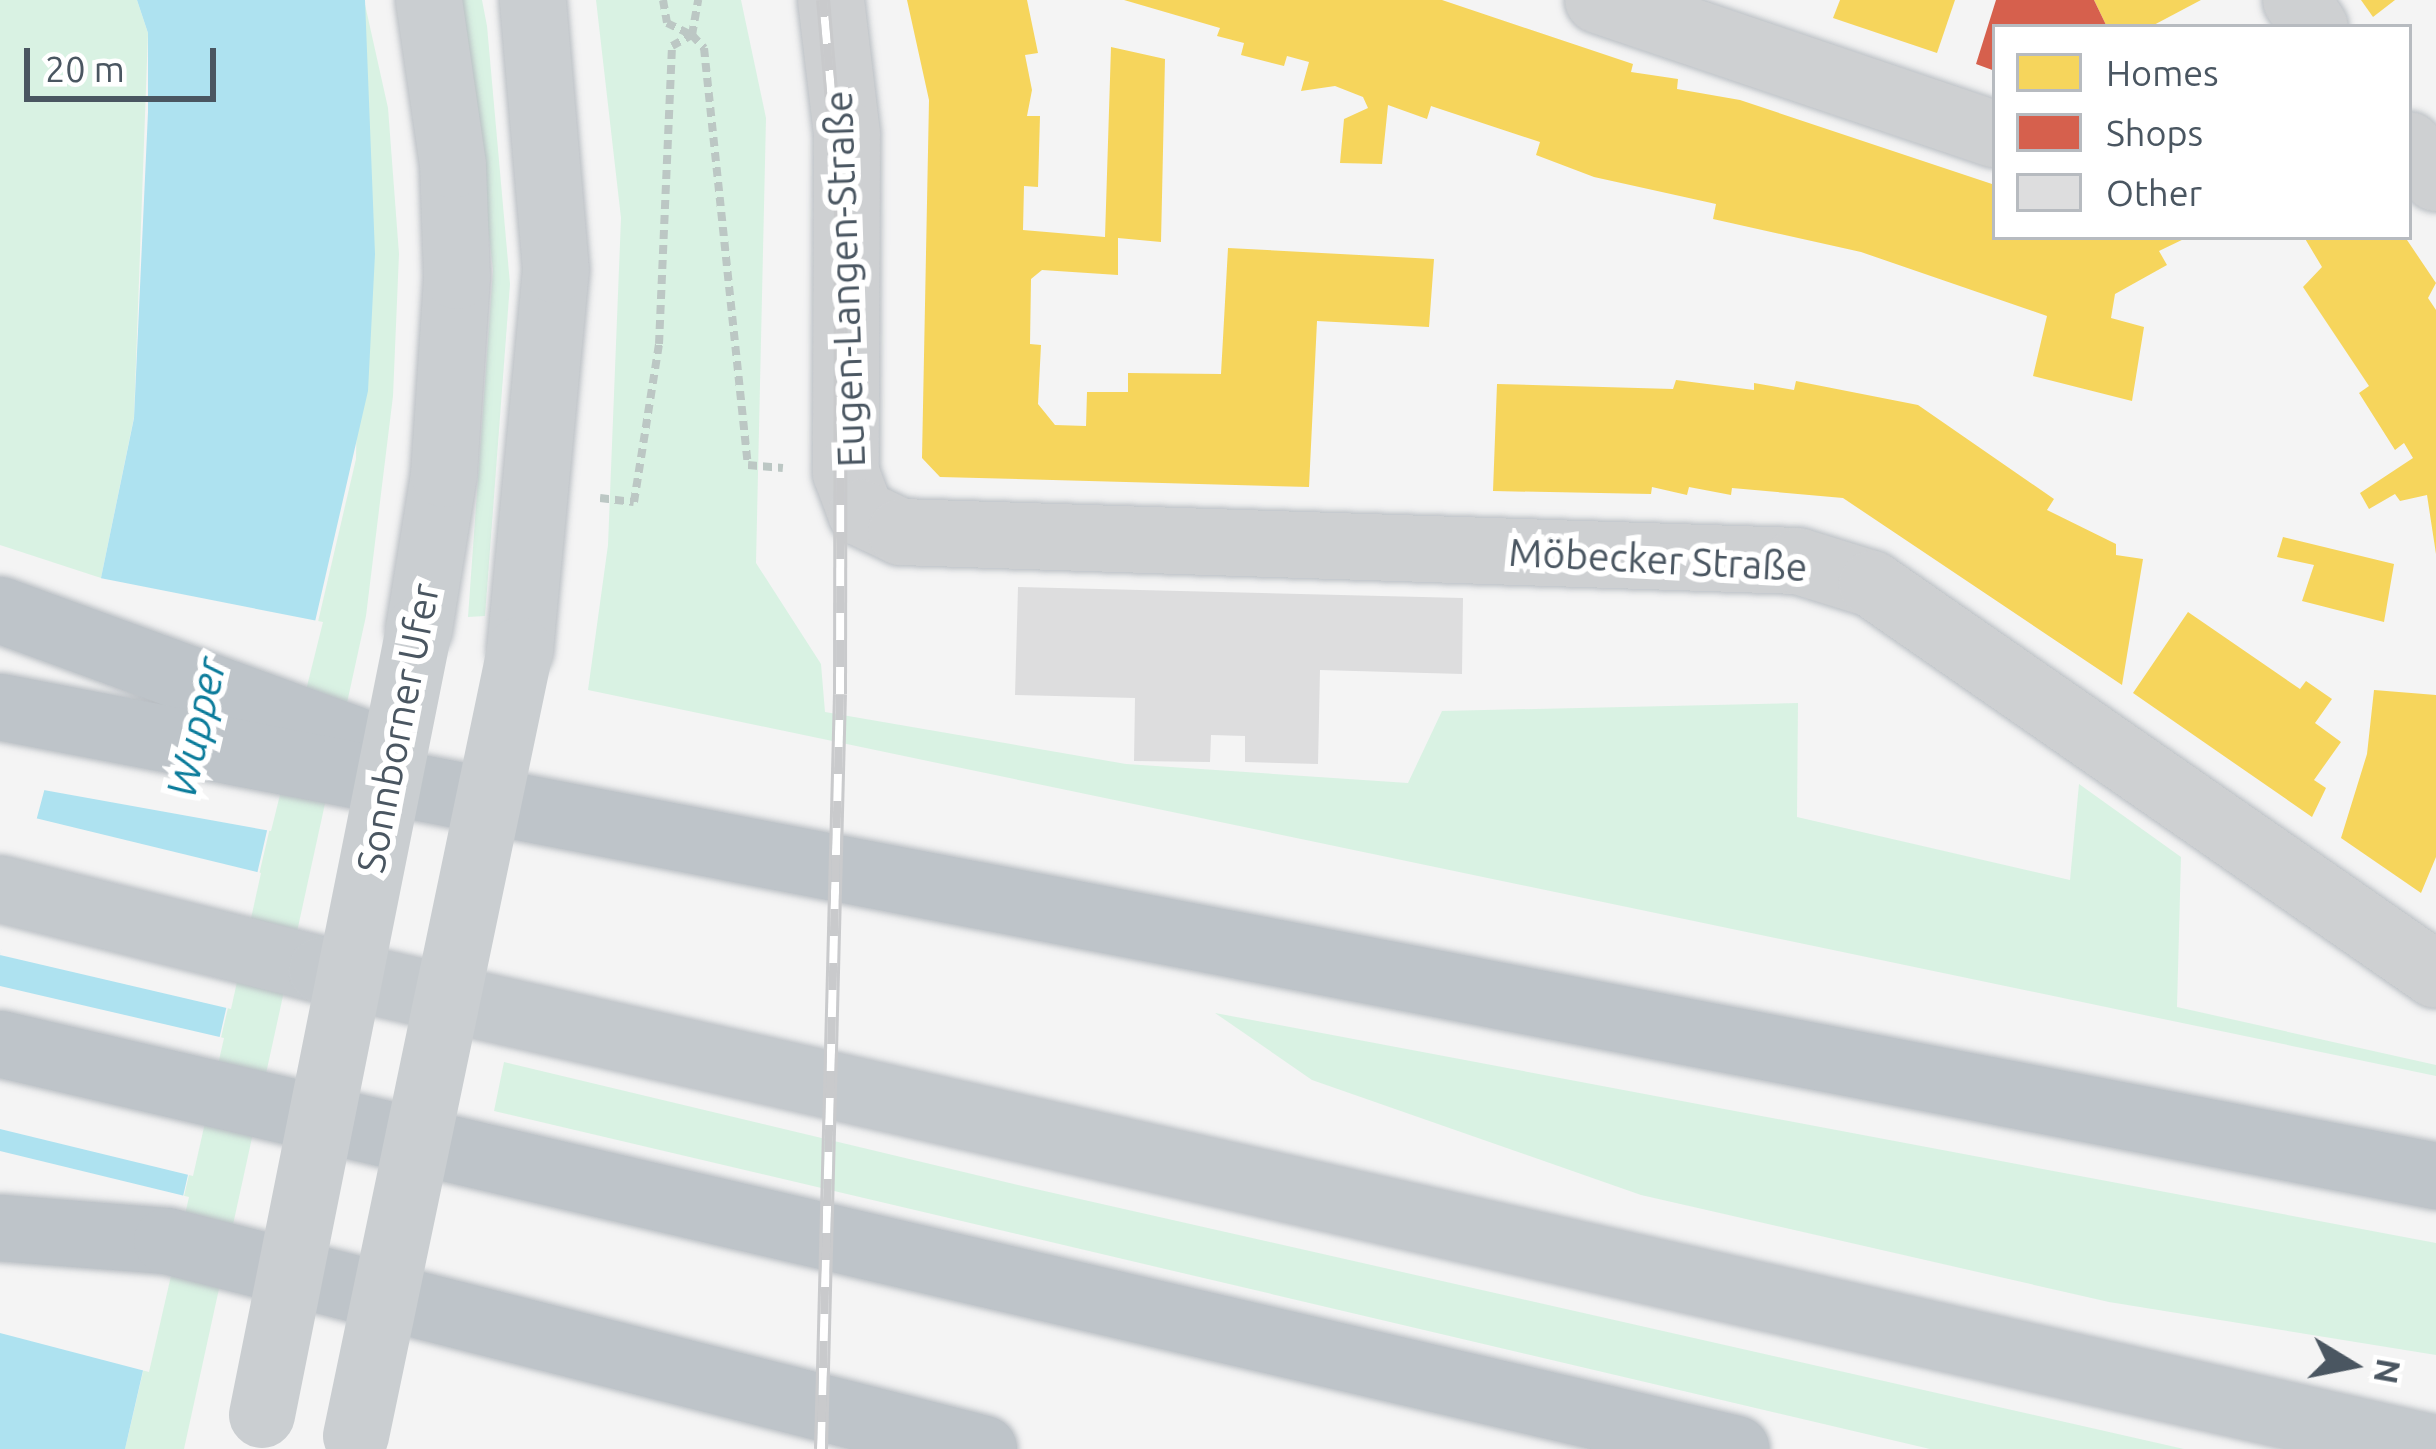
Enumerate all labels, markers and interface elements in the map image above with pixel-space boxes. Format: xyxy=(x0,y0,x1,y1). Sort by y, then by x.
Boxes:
scale bar xyxy=(30,24,222,98)
legend xyxy=(1992,24,2412,240)
text: 20 m xyxy=(45,48,125,89)
text: Homes xyxy=(2106,52,2219,93)
street label: Eugen-Langen-Straße xyxy=(815,90,875,468)
text: Shops xyxy=(2106,112,2203,153)
text: Other xyxy=(2106,172,2202,213)
street label: Möbecker Straße xyxy=(1507,529,1809,591)
street label: Sonnborner Ufer xyxy=(347,579,449,877)
water label: Wupper xyxy=(155,652,237,802)
north arrow xyxy=(2292,1305,2412,1425)
text: N xyxy=(2368,1356,2408,1387)

